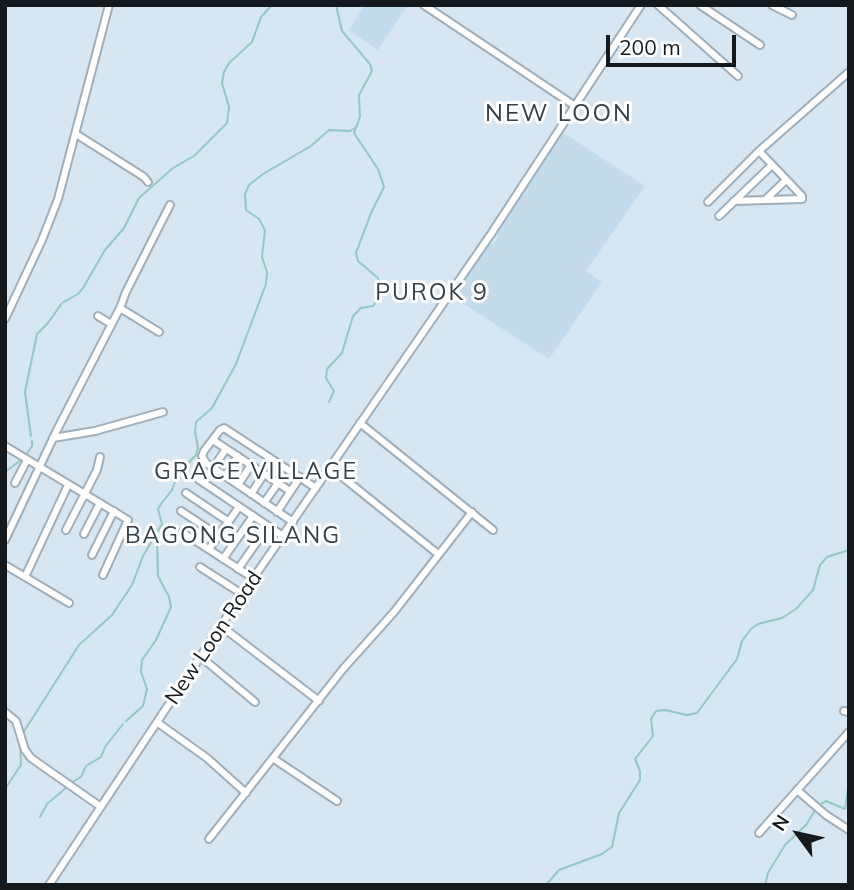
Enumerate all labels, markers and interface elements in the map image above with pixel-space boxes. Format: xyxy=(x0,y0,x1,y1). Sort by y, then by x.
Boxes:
scale bar xyxy=(609,21,738,65)
text: 200 m xyxy=(619,34,681,60)
district label: NEW LOON xyxy=(486,100,632,128)
district label: PUROK 9 xyxy=(376,279,488,307)
district label: GRACE VILLAGE xyxy=(156,458,356,486)
district label: BAGONG SILANG xyxy=(127,522,339,550)
street label: New Loon Road xyxy=(160,567,268,709)
north arrow xyxy=(763,799,833,869)
text: N xyxy=(766,810,794,835)

